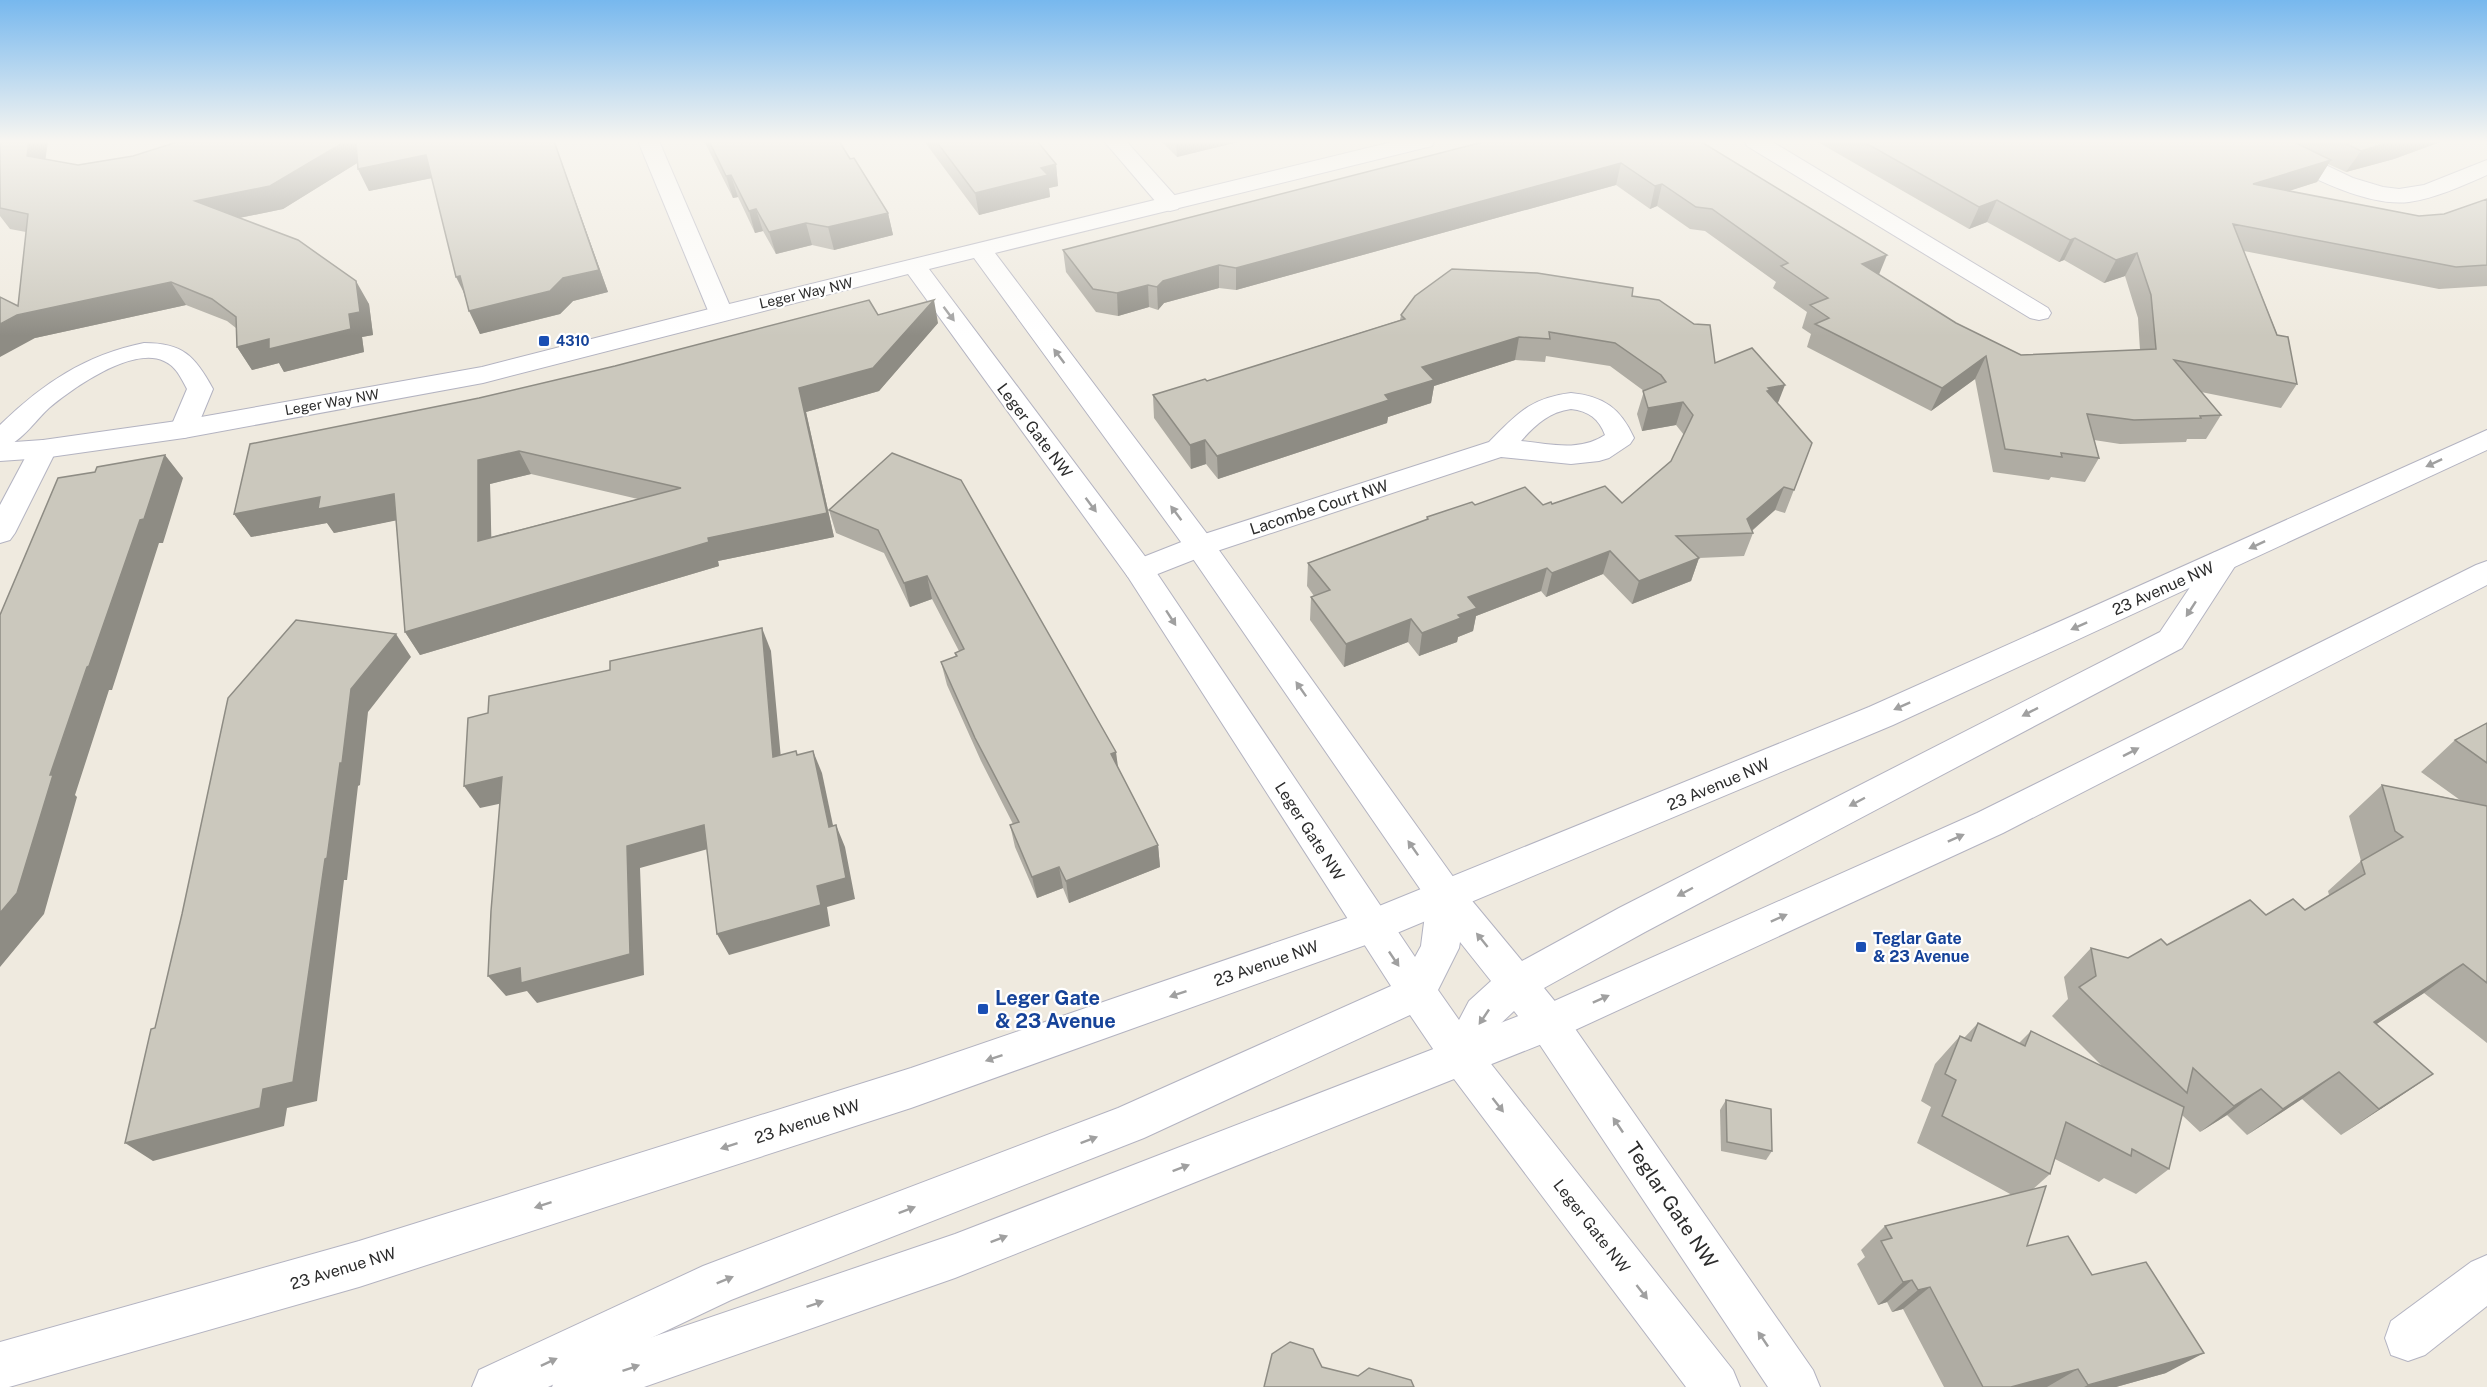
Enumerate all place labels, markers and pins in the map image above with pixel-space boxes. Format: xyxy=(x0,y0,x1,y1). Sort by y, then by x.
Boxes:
place label: 4310 xyxy=(556,333,590,349)
marker: 4310 xyxy=(537,334,551,348)
place label: Teglar Gate & 23 Avenue xyxy=(1873,929,1970,966)
marker: Teglar Gate & 23 Avenue xyxy=(1854,940,1868,954)
place label: Leger Gate & 23 Avenue xyxy=(995,986,1116,1033)
marker: Leger Gate & 23 Avenue xyxy=(976,1002,990,1016)

